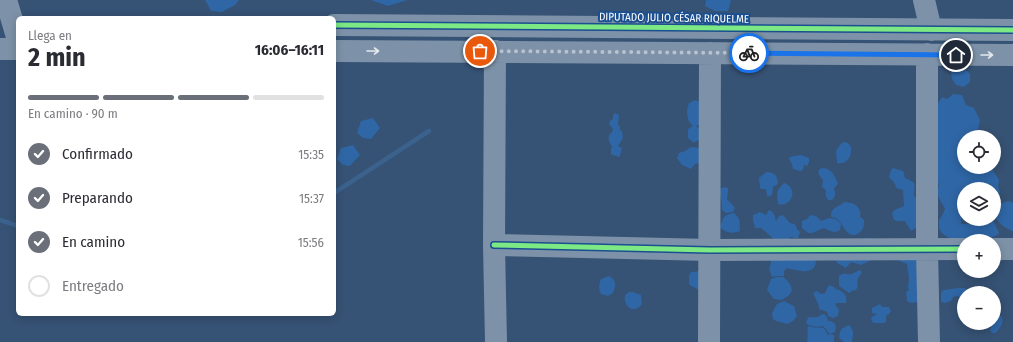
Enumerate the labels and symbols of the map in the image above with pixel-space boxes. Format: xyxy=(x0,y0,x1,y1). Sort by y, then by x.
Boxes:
street label: DIPUTADO JULIO CÉSAR RIQUELME xyxy=(599,9,749,26)
courier xyxy=(729,33,769,73)
pin xyxy=(463,34,497,68)
pin xyxy=(939,38,973,72)
one-way arrow xyxy=(366,47,379,55)
one-way arrow xyxy=(980,51,993,59)

